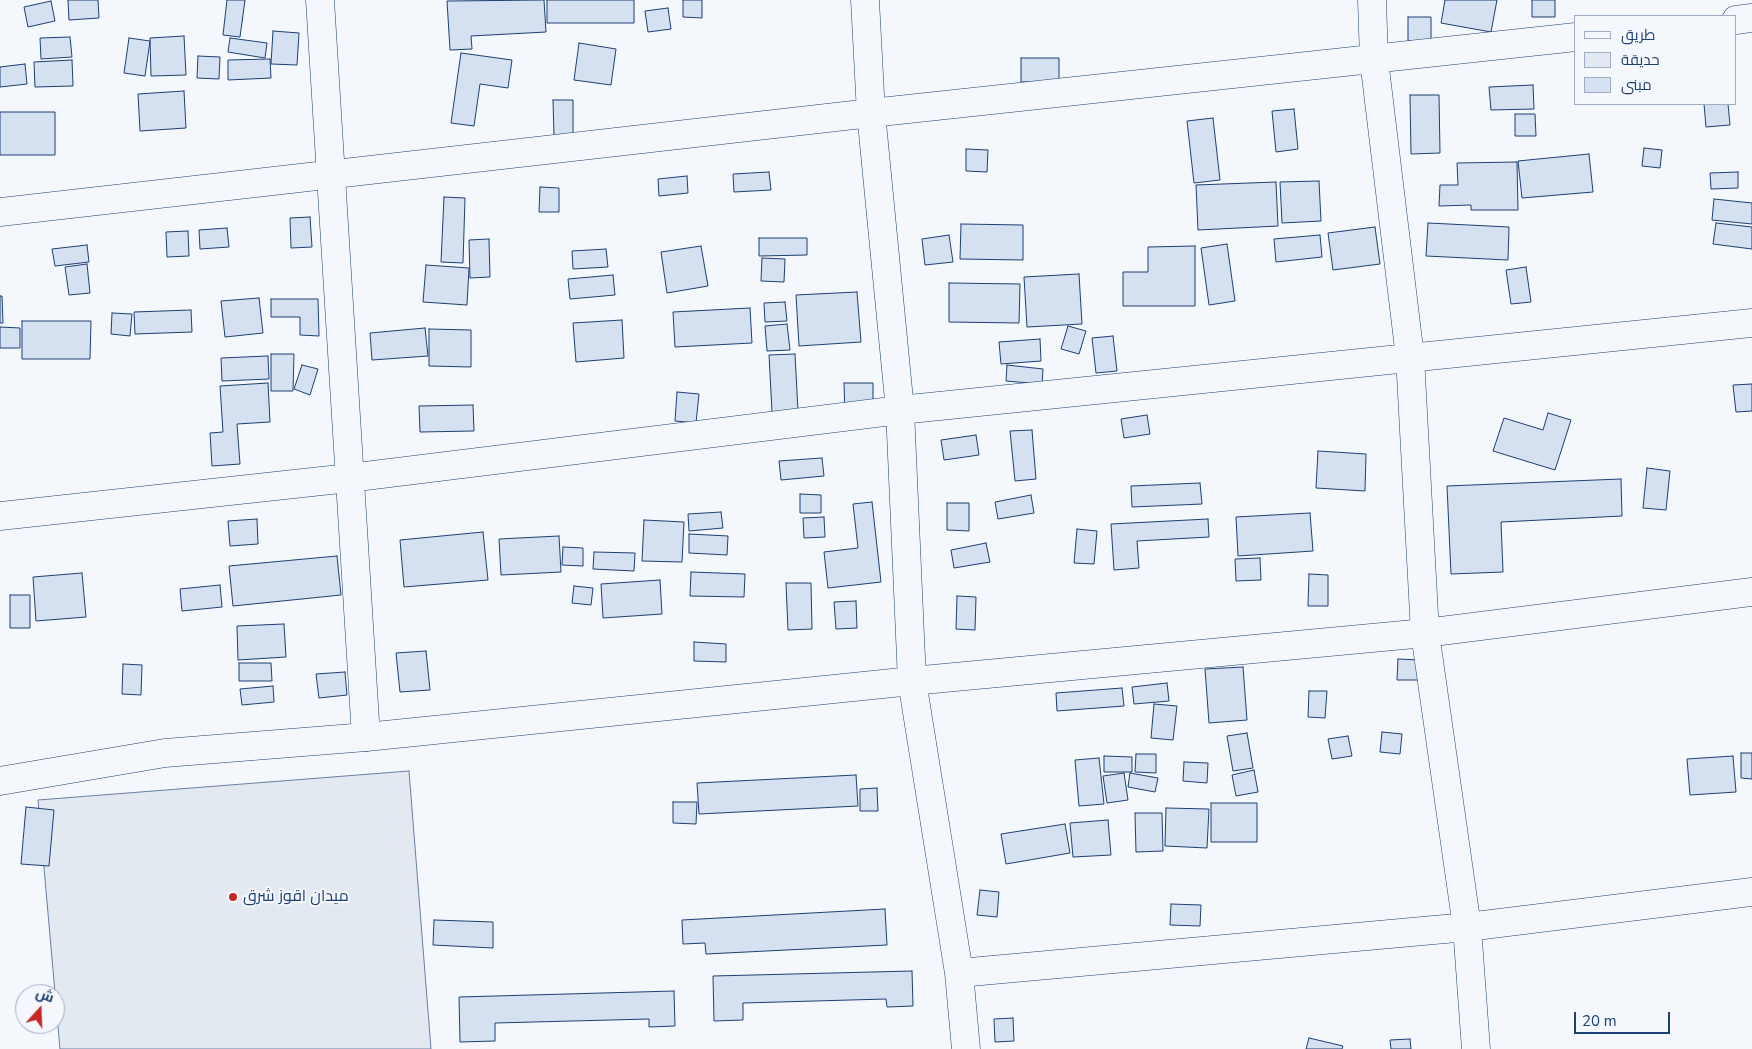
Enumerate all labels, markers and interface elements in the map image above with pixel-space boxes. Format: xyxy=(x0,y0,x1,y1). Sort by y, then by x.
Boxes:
legend xyxy=(1574,15,1737,105)
text: طريق xyxy=(1621,25,1655,45)
text: حديقة xyxy=(1621,50,1660,70)
text: مبنى xyxy=(1621,75,1652,95)
place label: ميدان اقوز شرق xyxy=(243,887,349,907)
marker: ميدان اقوز شرق xyxy=(227,891,239,903)
text: ش xyxy=(33,983,57,1007)
north arrow xyxy=(15,984,65,1034)
scale bar xyxy=(1577,1002,1673,1034)
text: 20 m xyxy=(1582,1011,1617,1031)

